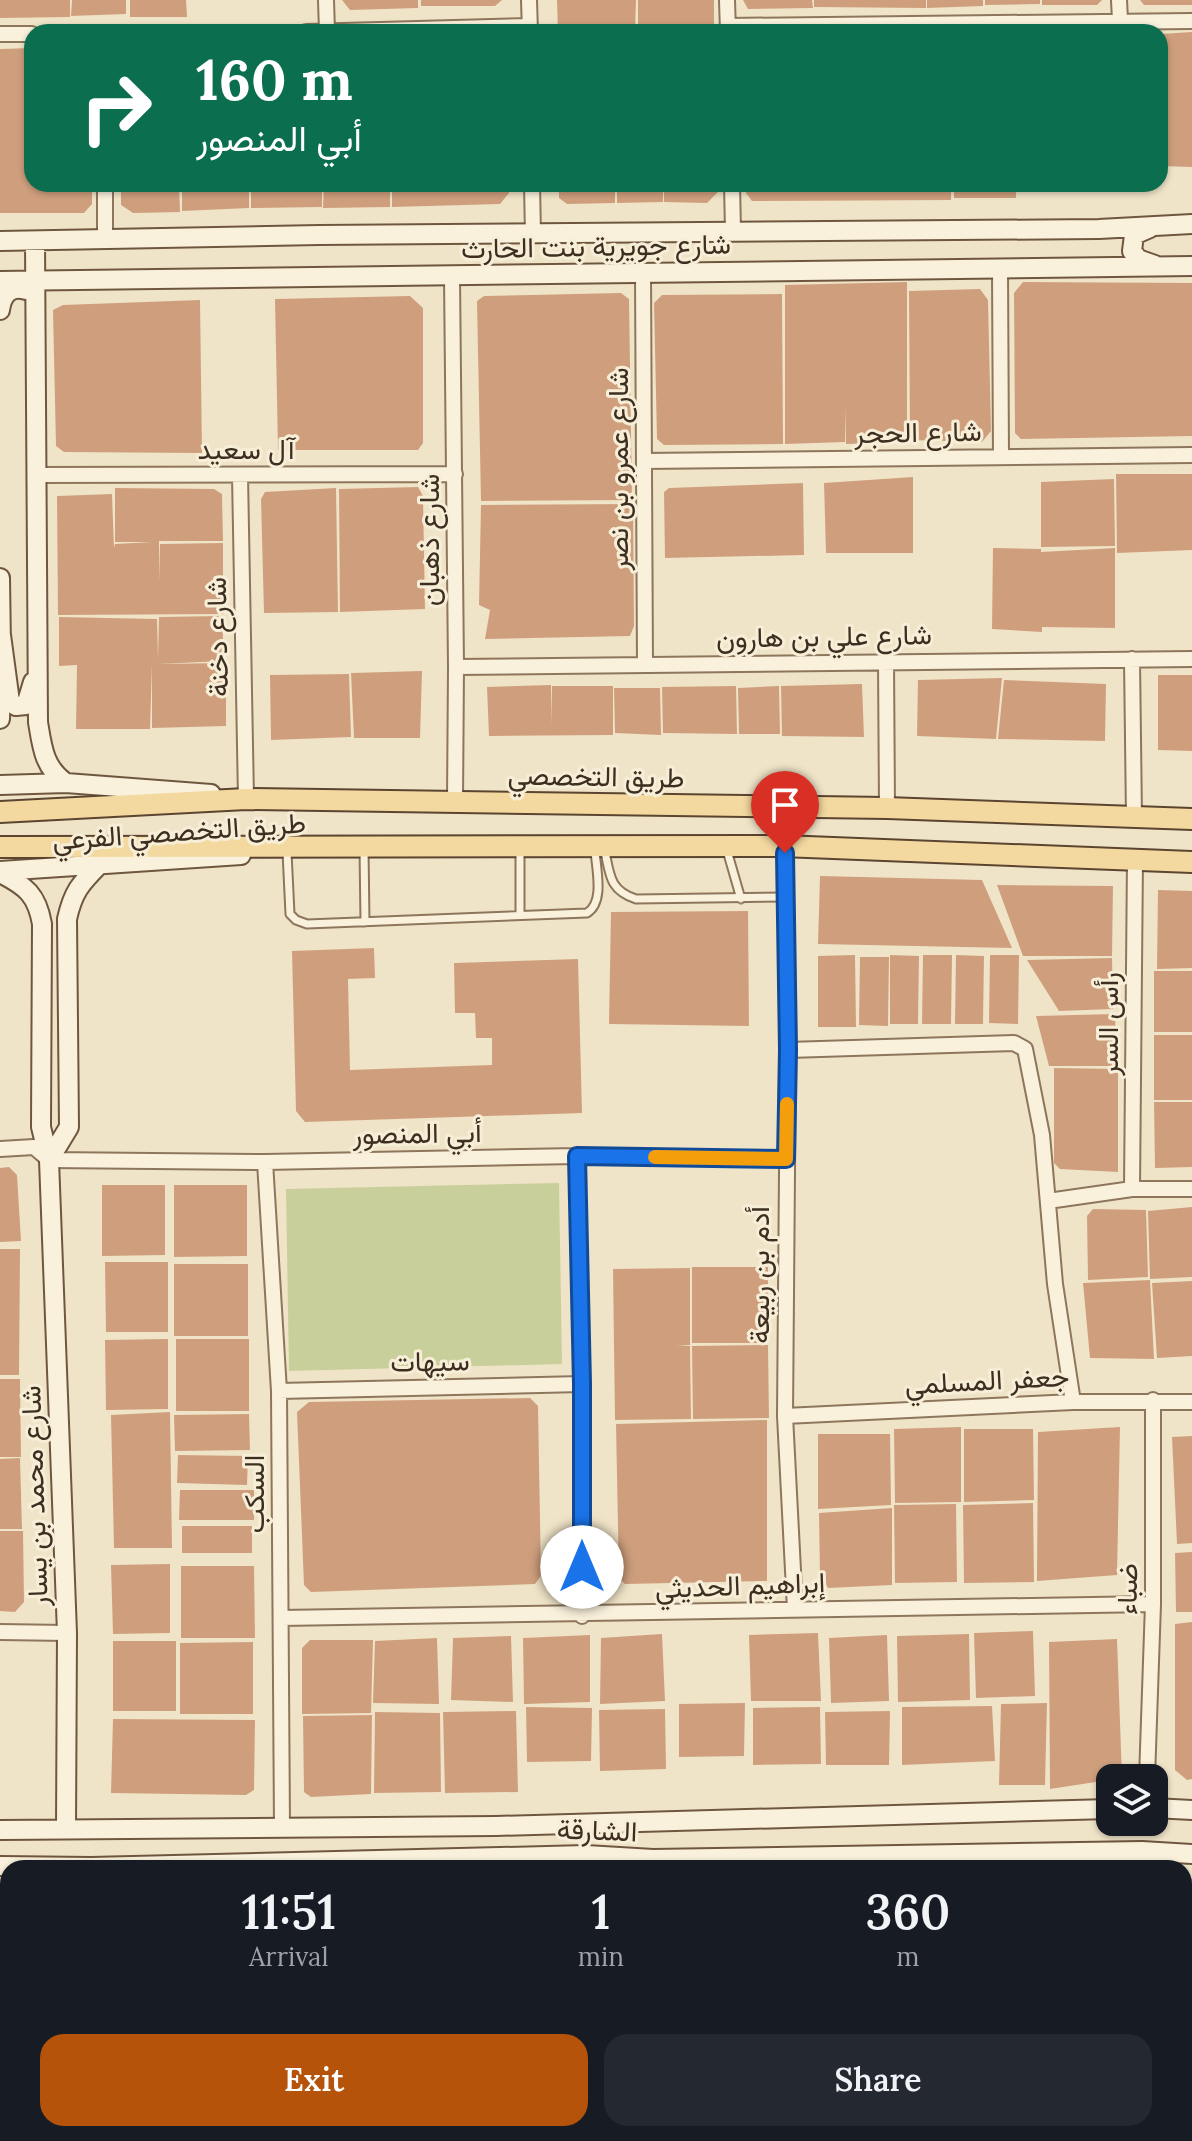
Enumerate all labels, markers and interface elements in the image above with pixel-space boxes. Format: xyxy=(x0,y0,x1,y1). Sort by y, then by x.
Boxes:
text: 160 m xyxy=(196,44,353,115)
icon: right xyxy=(64,56,168,160)
text: أبي المنصور xyxy=(196,115,362,161)
street label: شارع جويرية بنت الحارث xyxy=(461,226,731,267)
street label: شارع عمرو بن نصر xyxy=(600,367,637,572)
street label: شارع الحجر xyxy=(853,413,982,452)
street label: آل سعيد xyxy=(198,431,297,467)
street label: شارع ذهبان xyxy=(411,474,448,606)
street label: شارع دخنة xyxy=(198,577,237,697)
street label: شارع علي بن هارون xyxy=(716,616,932,661)
street label: طريق التخصصي xyxy=(507,756,685,801)
pin xyxy=(751,771,819,853)
icon: arrive xyxy=(763,783,807,827)
street label: طريق التخصصي الفرعي xyxy=(51,804,307,863)
street label: رأس السر xyxy=(1090,972,1126,1077)
street label: أبي المنصور xyxy=(351,1114,482,1157)
street label: أدم بن ربيعة xyxy=(741,1206,778,1344)
street label: سيهات xyxy=(390,1342,470,1380)
street label: جعفر المسلمي xyxy=(904,1358,1070,1407)
street label: شارع محمد بن يسار xyxy=(12,1385,57,1608)
street label: السكب xyxy=(236,1455,272,1533)
position arrow xyxy=(540,1525,624,1609)
street label: ضباء xyxy=(1109,1563,1145,1615)
street label: إبراهيم الحديثي xyxy=(654,1564,826,1611)
map controls xyxy=(1096,1764,1168,1836)
button: layers xyxy=(1096,1764,1168,1836)
street label: الشارقة xyxy=(556,1811,638,1849)
text: 11:51 xyxy=(242,1881,336,1942)
text: 1 xyxy=(591,1881,610,1942)
text: 360 xyxy=(866,1881,950,1942)
text: Arrival xyxy=(249,1940,329,1973)
text: min xyxy=(578,1940,624,1973)
text: m xyxy=(896,1940,920,1973)
button: Exit xyxy=(40,2034,588,2126)
button: Share xyxy=(604,2034,1152,2126)

